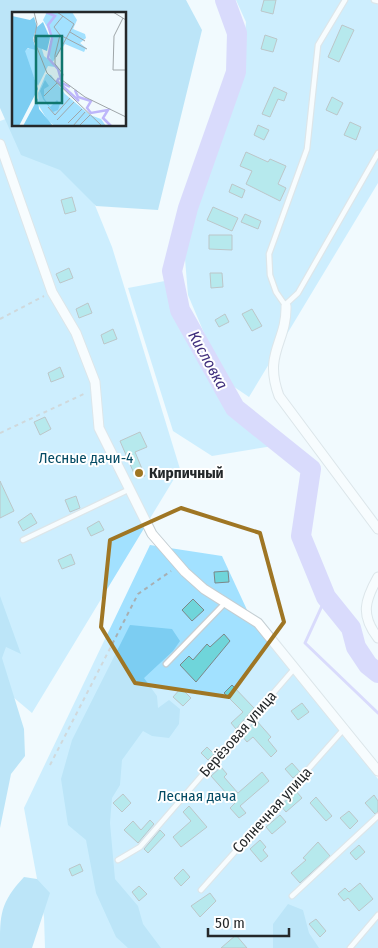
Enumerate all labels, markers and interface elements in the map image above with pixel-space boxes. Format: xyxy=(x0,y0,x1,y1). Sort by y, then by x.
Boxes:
inset map xyxy=(12,12,126,126)
water label: Кисловка xyxy=(184,327,232,393)
park label: Лесные дачи-4 xyxy=(39,449,133,467)
place label: Кирпичный xyxy=(149,464,224,482)
marker: Кирпичный xyxy=(133,467,145,479)
street label: Берёзовая улица xyxy=(196,687,280,781)
street label: Солнечная улица xyxy=(229,763,315,857)
park label: Лесная дача xyxy=(158,787,236,805)
scale bar xyxy=(208,906,289,938)
text: 50 m xyxy=(215,914,245,932)

